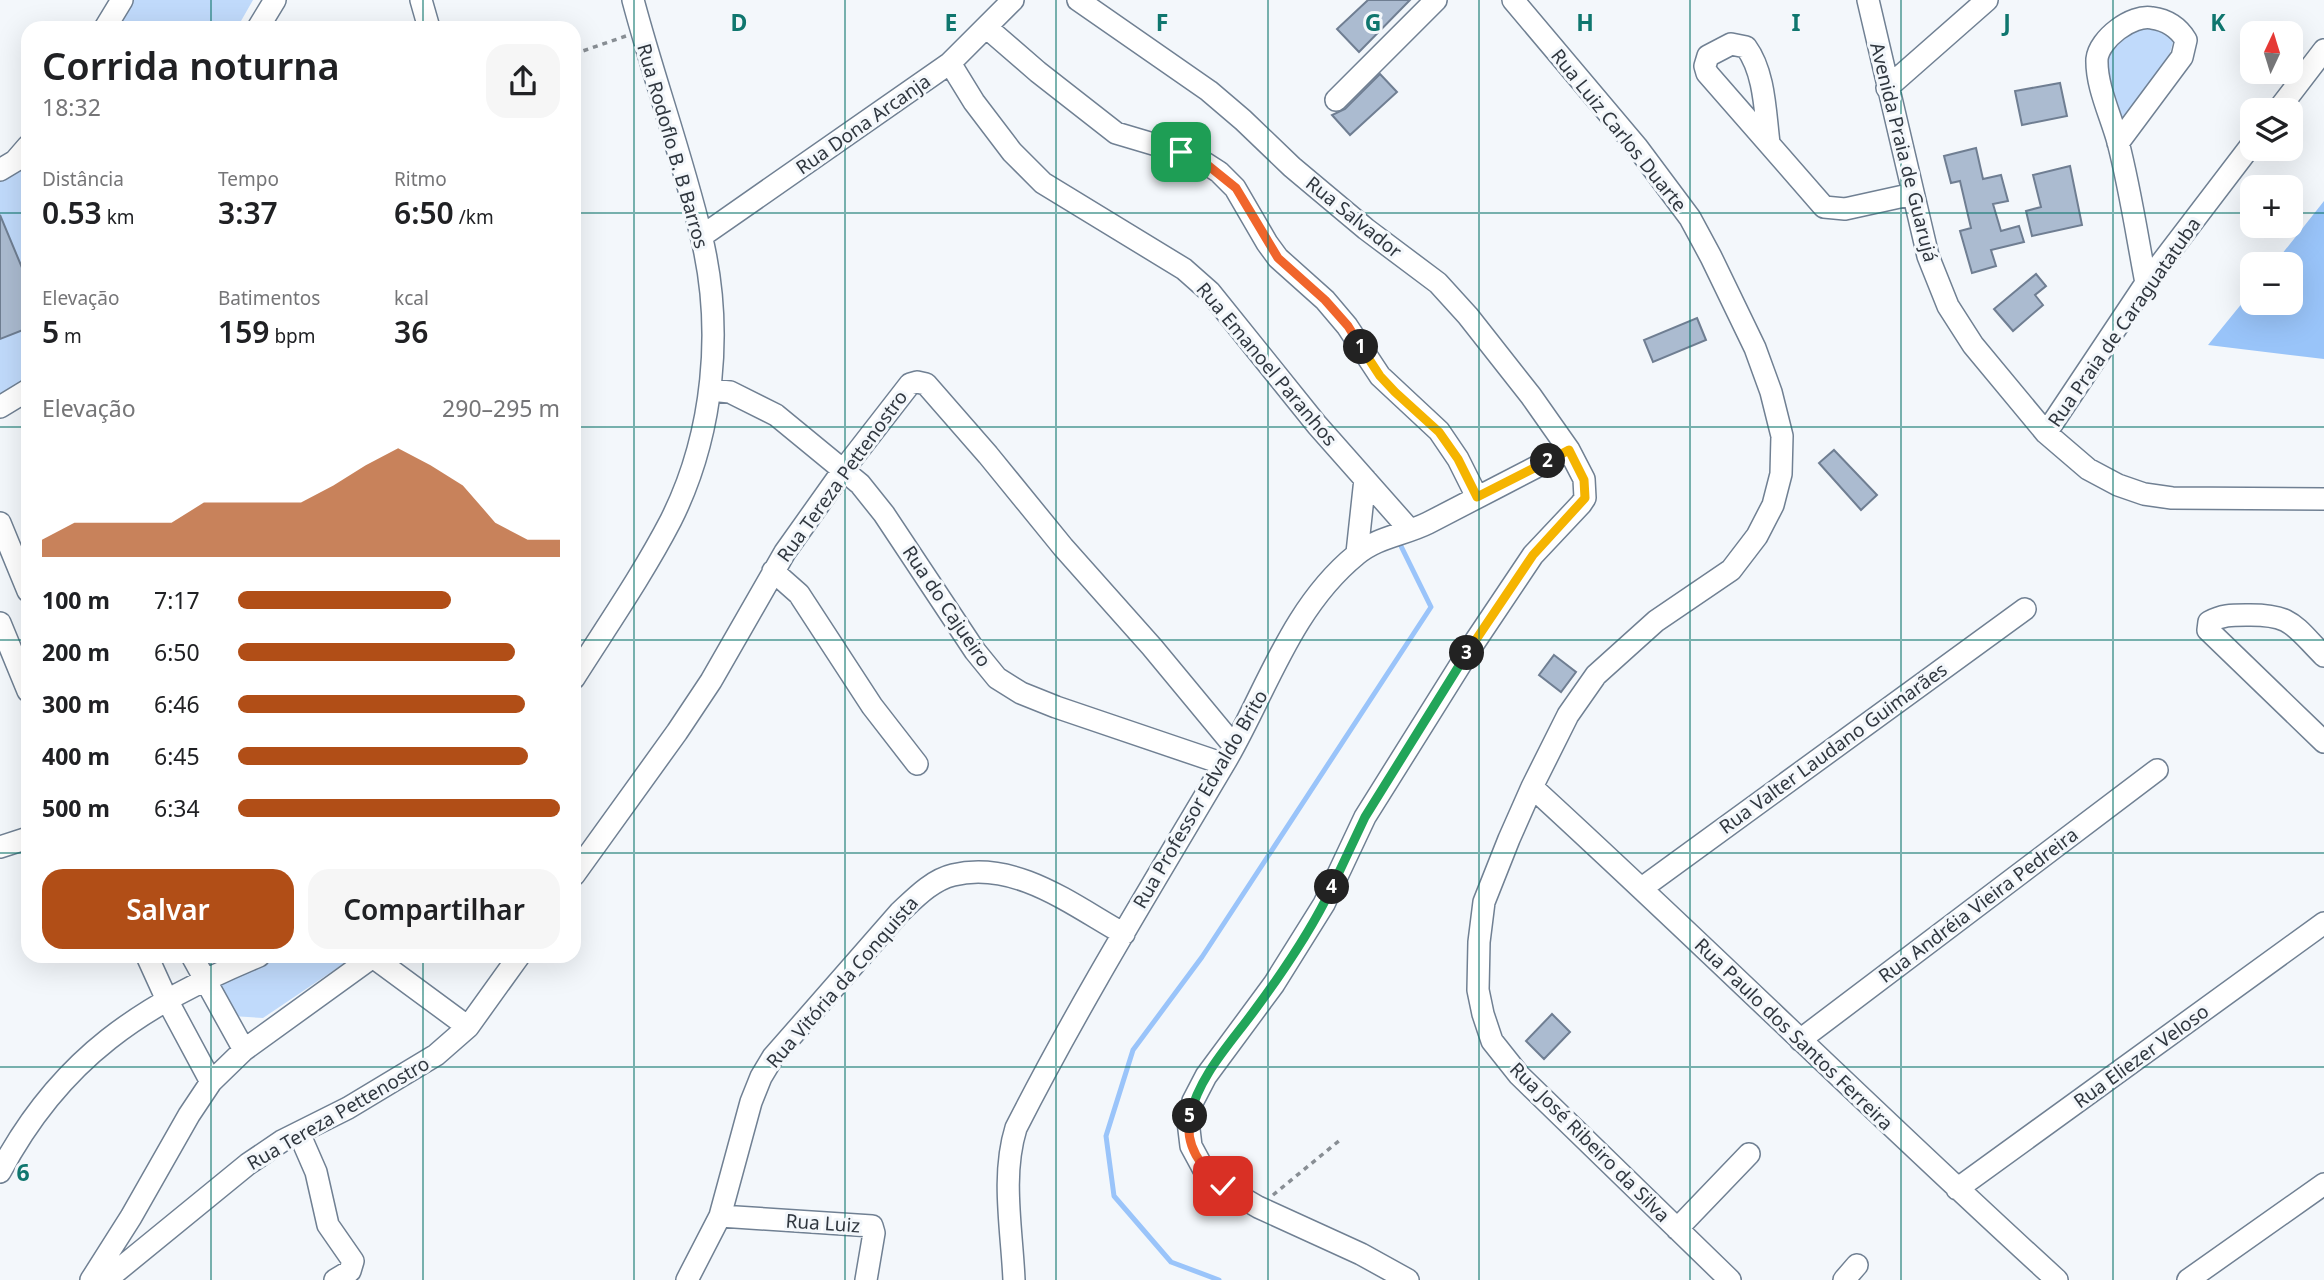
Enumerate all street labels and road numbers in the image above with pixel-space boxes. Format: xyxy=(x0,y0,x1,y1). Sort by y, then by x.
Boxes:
street label: Avenida Praia de Guarujá xyxy=(1864,40,1944,264)
street label: Rua Rodoflo B. B Barros xyxy=(631,41,715,251)
street label: Rua Luiz Carlos Duarte xyxy=(1545,43,1693,217)
street label: Rua Dona Arcanja xyxy=(791,68,935,180)
street label: Rua Salvador xyxy=(1301,170,1408,264)
street label: Rua Praia de Caraguatatuba xyxy=(2042,212,2206,432)
street label: Rua Emanoel Paranhos xyxy=(1191,277,1343,451)
street label: Rua Tereza Pettenostro xyxy=(771,385,913,567)
street label: Rua do Cajueiro xyxy=(897,540,997,672)
street label: Rua Valter Laudano Guimarães xyxy=(1714,656,1952,840)
street label: Rua Professor Edvaldo Brito xyxy=(1127,685,1273,913)
street label: Rua Andréia Vieira Pedreira xyxy=(1873,821,2083,989)
street label: Rua Vitória da Conquista xyxy=(760,891,924,1073)
street label: Rua Paulo dos Santos Ferreira xyxy=(1689,932,1899,1136)
street label: Rua Eliezer Veloso xyxy=(2068,998,2214,1114)
street label: Rua Tereza Pettenostro xyxy=(242,1050,434,1176)
street label: Rua José Ribeiro da Silva xyxy=(1504,1056,1676,1228)
street label: Rua Luiz xyxy=(785,1207,861,1239)

